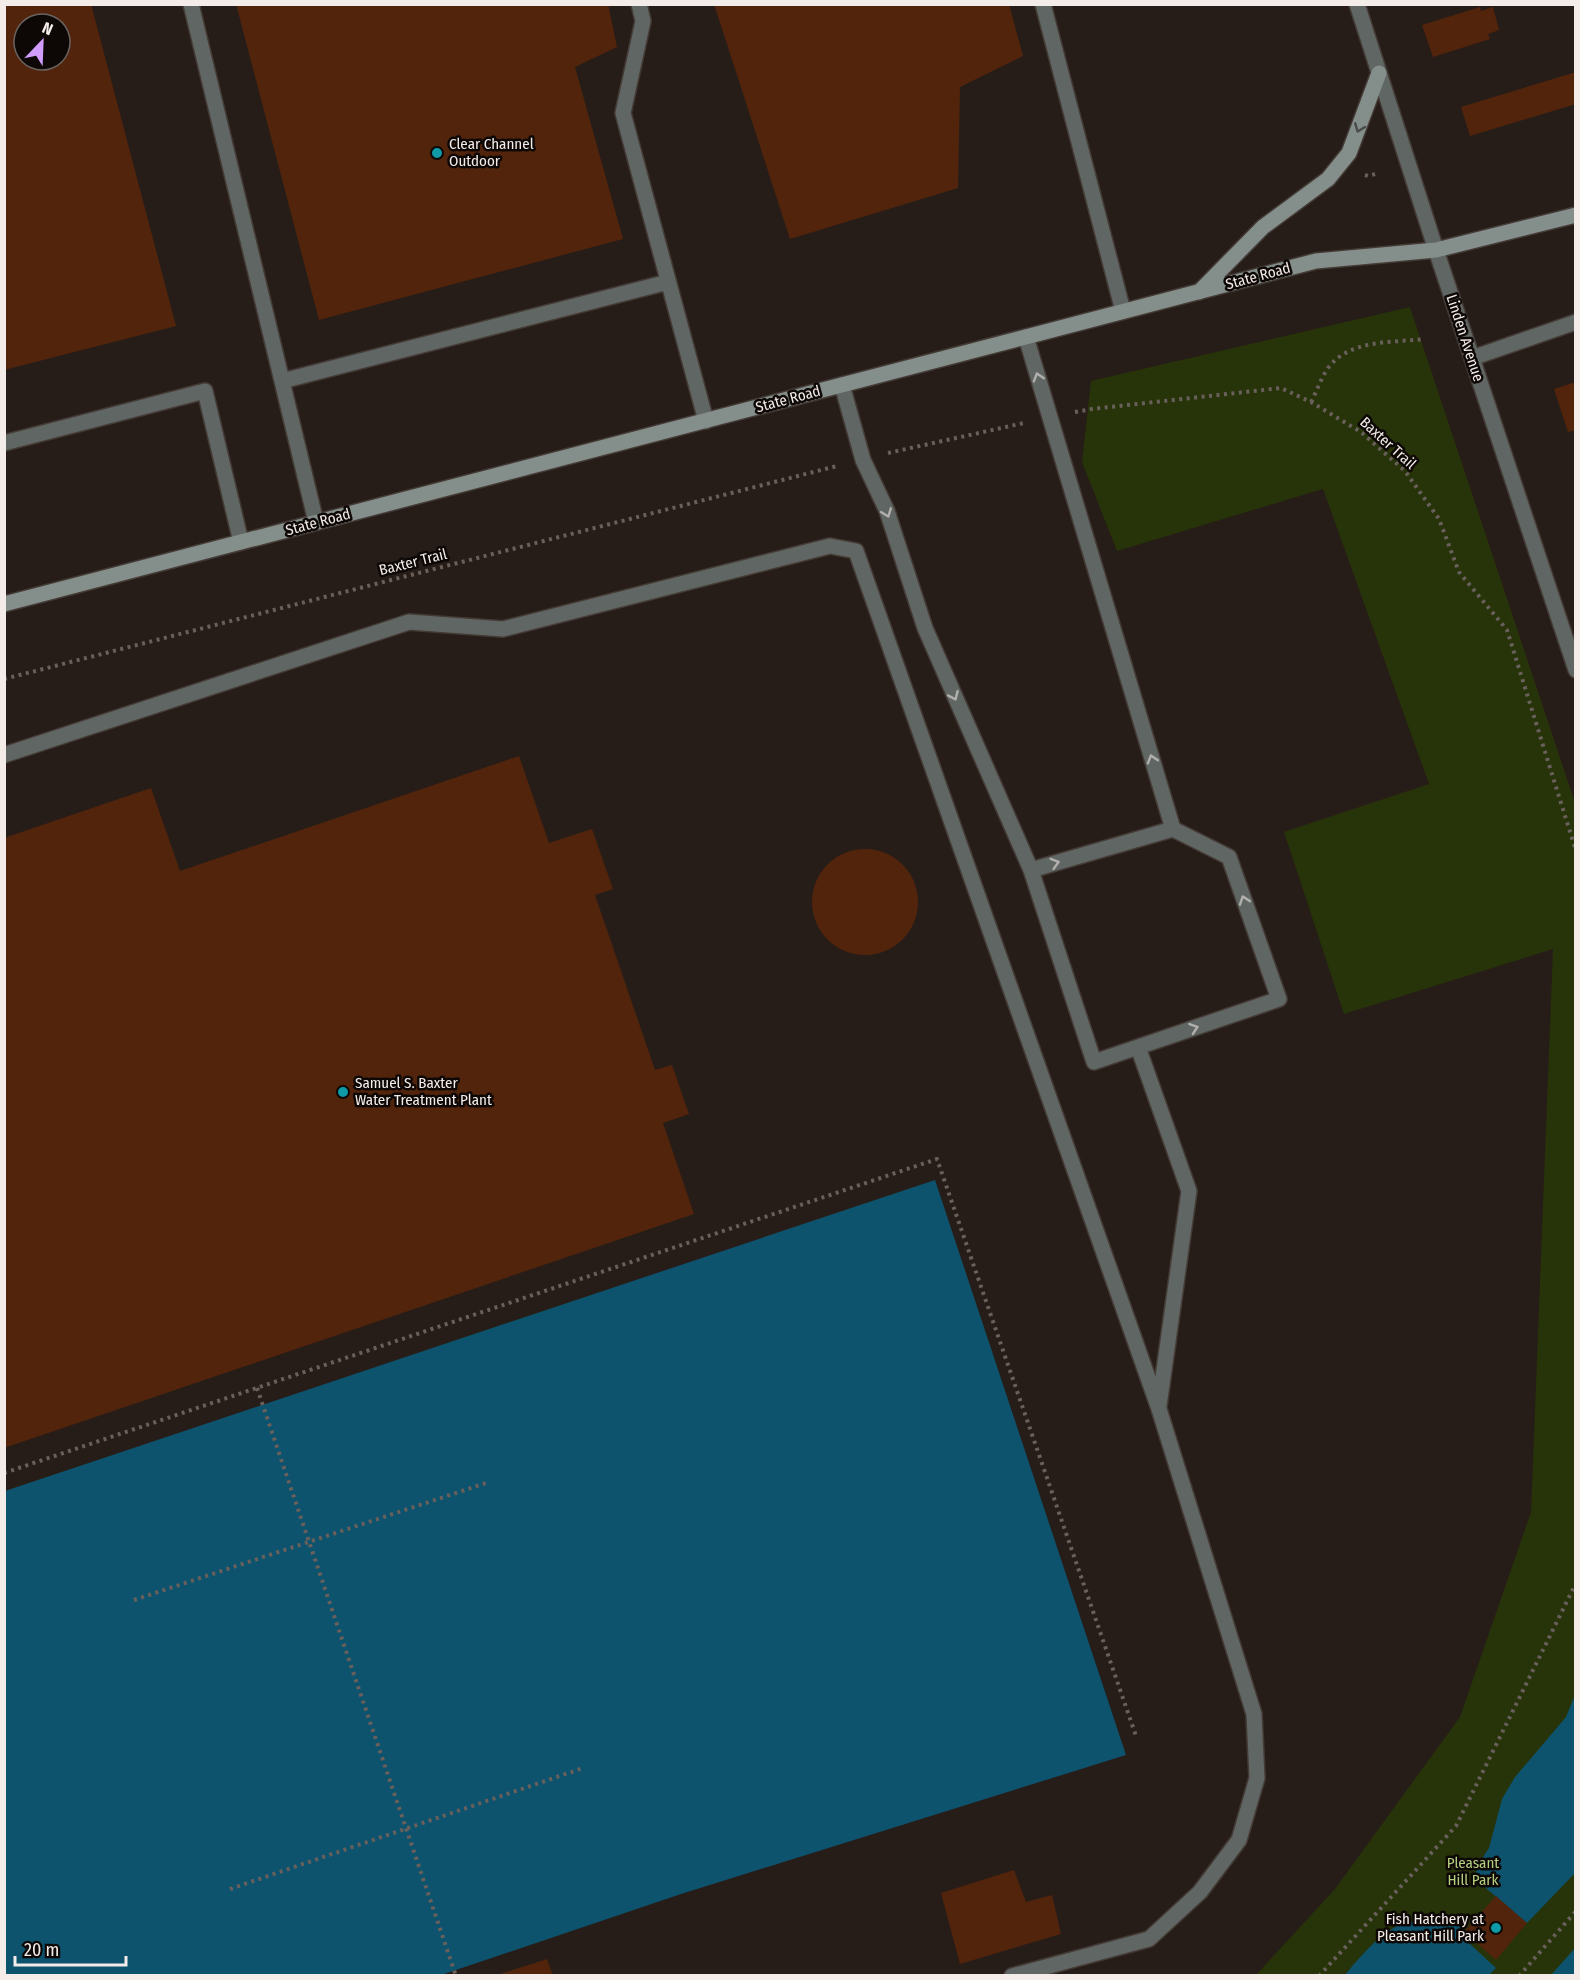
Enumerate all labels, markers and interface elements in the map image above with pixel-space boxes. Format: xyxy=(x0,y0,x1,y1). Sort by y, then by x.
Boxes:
north arrow xyxy=(12,12,72,72)
text: N xyxy=(40,18,56,39)
one-way arrow xyxy=(1353,122,1366,133)
place label: Clear Channel Outdoor xyxy=(449,135,534,170)
marker: Clear Channel Outdoor xyxy=(430,146,444,160)
street label: State Road xyxy=(1224,259,1292,293)
street label: Linden Avenue xyxy=(1442,292,1488,384)
one-way arrow xyxy=(1033,372,1045,383)
street label: State Road xyxy=(754,382,822,416)
street label: Baxter Trail xyxy=(1356,413,1420,473)
street label: State Road xyxy=(284,505,352,539)
one-way arrow xyxy=(880,507,892,518)
street label: Baxter Trail xyxy=(377,545,449,579)
one-way arrow xyxy=(947,689,959,700)
one-way arrow xyxy=(1147,754,1159,765)
one-way arrow xyxy=(1049,858,1060,870)
one-way arrow xyxy=(1239,895,1252,906)
one-way arrow xyxy=(1188,1023,1199,1036)
place label: Samuel S. Baxter Water Treatment Plant xyxy=(355,1074,492,1109)
marker: Samuel S. Baxter Water Treatment Plant xyxy=(336,1085,350,1099)
park label: Pleasant Hill Park xyxy=(1447,1854,1499,1889)
place label: Fish Hatchery at Pleasant Hill Park xyxy=(1377,1910,1484,1945)
marker: Fish Hatchery at Pleasant Hill Park xyxy=(1489,1921,1503,1935)
scale bar xyxy=(15,1929,126,1967)
text: 20 m xyxy=(24,1939,59,1961)

